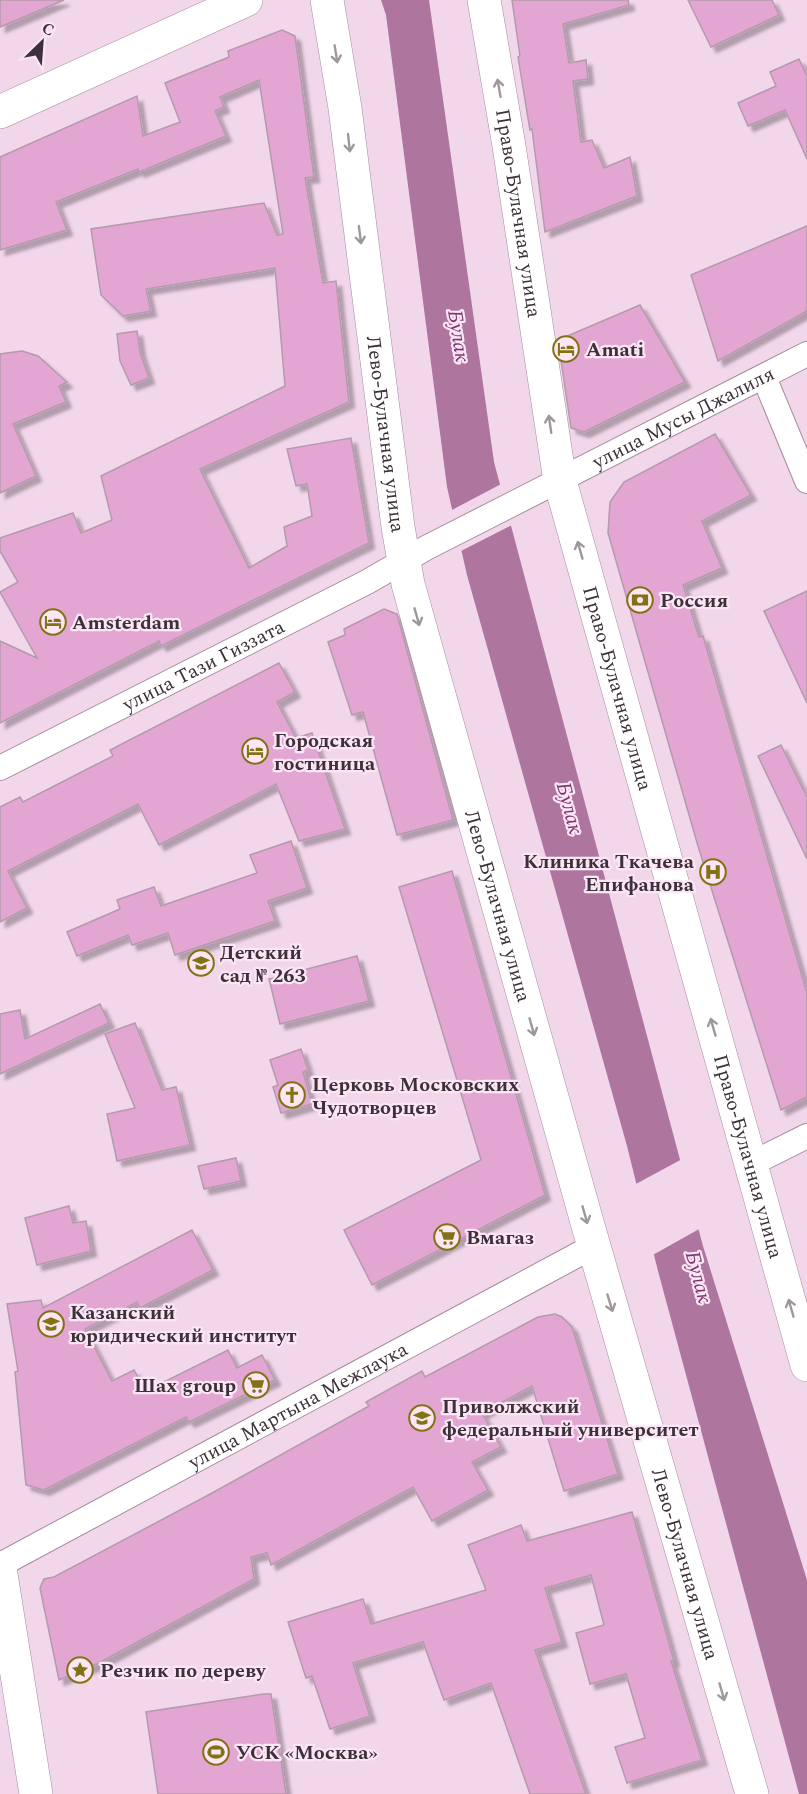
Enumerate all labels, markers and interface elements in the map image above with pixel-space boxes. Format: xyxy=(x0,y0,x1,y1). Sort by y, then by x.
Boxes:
north arrow xyxy=(12,12,72,72)
text: С xyxy=(38,16,58,43)
one-way arrow xyxy=(331,44,342,63)
one-way arrow xyxy=(493,79,504,99)
street label: Право-Булачная улица xyxy=(487,107,549,320)
one-way arrow xyxy=(343,132,354,152)
one-way arrow xyxy=(355,224,366,244)
water label: Булак xyxy=(438,308,478,365)
street label: Лево-Булачная улица xyxy=(358,334,413,535)
hotel icon: Amati xyxy=(551,334,581,364)
place label: Amati xyxy=(586,335,644,365)
street label: улица Мусы Джалиля xyxy=(586,359,780,477)
one-way arrow xyxy=(544,414,555,434)
one-way arrow xyxy=(573,541,585,560)
street label: Право-Булачная улица xyxy=(574,583,660,794)
bank icon: Россия xyxy=(625,585,655,615)
place label: Россия xyxy=(660,586,728,616)
hotel icon: Amsterdam xyxy=(38,607,68,637)
one-way arrow xyxy=(412,607,423,626)
place label: Amsterdam xyxy=(72,608,180,638)
street label: улица Тази Гиззата xyxy=(117,612,290,720)
place label: Городская гостиница xyxy=(274,726,376,779)
hotel icon: Городская гостиница xyxy=(240,736,270,766)
water label: Булак xyxy=(547,779,591,838)
street label: Лево-Булачная улица xyxy=(456,807,539,1006)
place label: Клиника Ткачева Епифанова xyxy=(523,847,695,900)
hospital icon: Клиника Ткачева Епифанова xyxy=(698,857,728,887)
place label: Детский сад № 263 xyxy=(220,938,306,991)
school or university icon: Детский сад № 263 xyxy=(186,948,216,978)
one-way arrow xyxy=(526,1017,538,1036)
one-way arrow xyxy=(706,1018,718,1037)
street label: Право-Булачная улица xyxy=(705,1051,791,1262)
place label: Церковь Московских Чудотворцев xyxy=(312,1070,519,1123)
church icon: Церковь Московских Чудотворцев xyxy=(277,1080,307,1110)
one-way arrow xyxy=(580,1205,591,1224)
supermarket icon: Вмагаз xyxy=(432,1222,462,1252)
place label: Вмагаз xyxy=(466,1223,534,1253)
water label: Булак xyxy=(676,1248,720,1307)
one-way arrow xyxy=(605,1293,616,1312)
place label: Казанский юридический институт xyxy=(70,1298,297,1351)
one-way arrow xyxy=(785,1299,796,1318)
school or university icon: Казанский юридический институт xyxy=(36,1309,66,1339)
street label: улица Мартына Межлаука xyxy=(182,1335,414,1478)
supermarket icon: Шах group xyxy=(241,1370,271,1400)
place label: Шах group xyxy=(134,1371,236,1401)
place label: Приволжский федеральный университет xyxy=(442,1392,699,1445)
school or university icon: Приволжский федеральный университет xyxy=(407,1403,437,1433)
street label: Лево-Булачная улица xyxy=(643,1465,727,1664)
place icon: Резчик по дереву xyxy=(65,1655,95,1685)
place label: Резчик по дереву xyxy=(100,1656,267,1686)
one-way arrow xyxy=(717,1682,729,1701)
sports icon: УСК «Москва» xyxy=(201,1737,231,1767)
place label: УСК «Москва» xyxy=(236,1738,378,1768)

